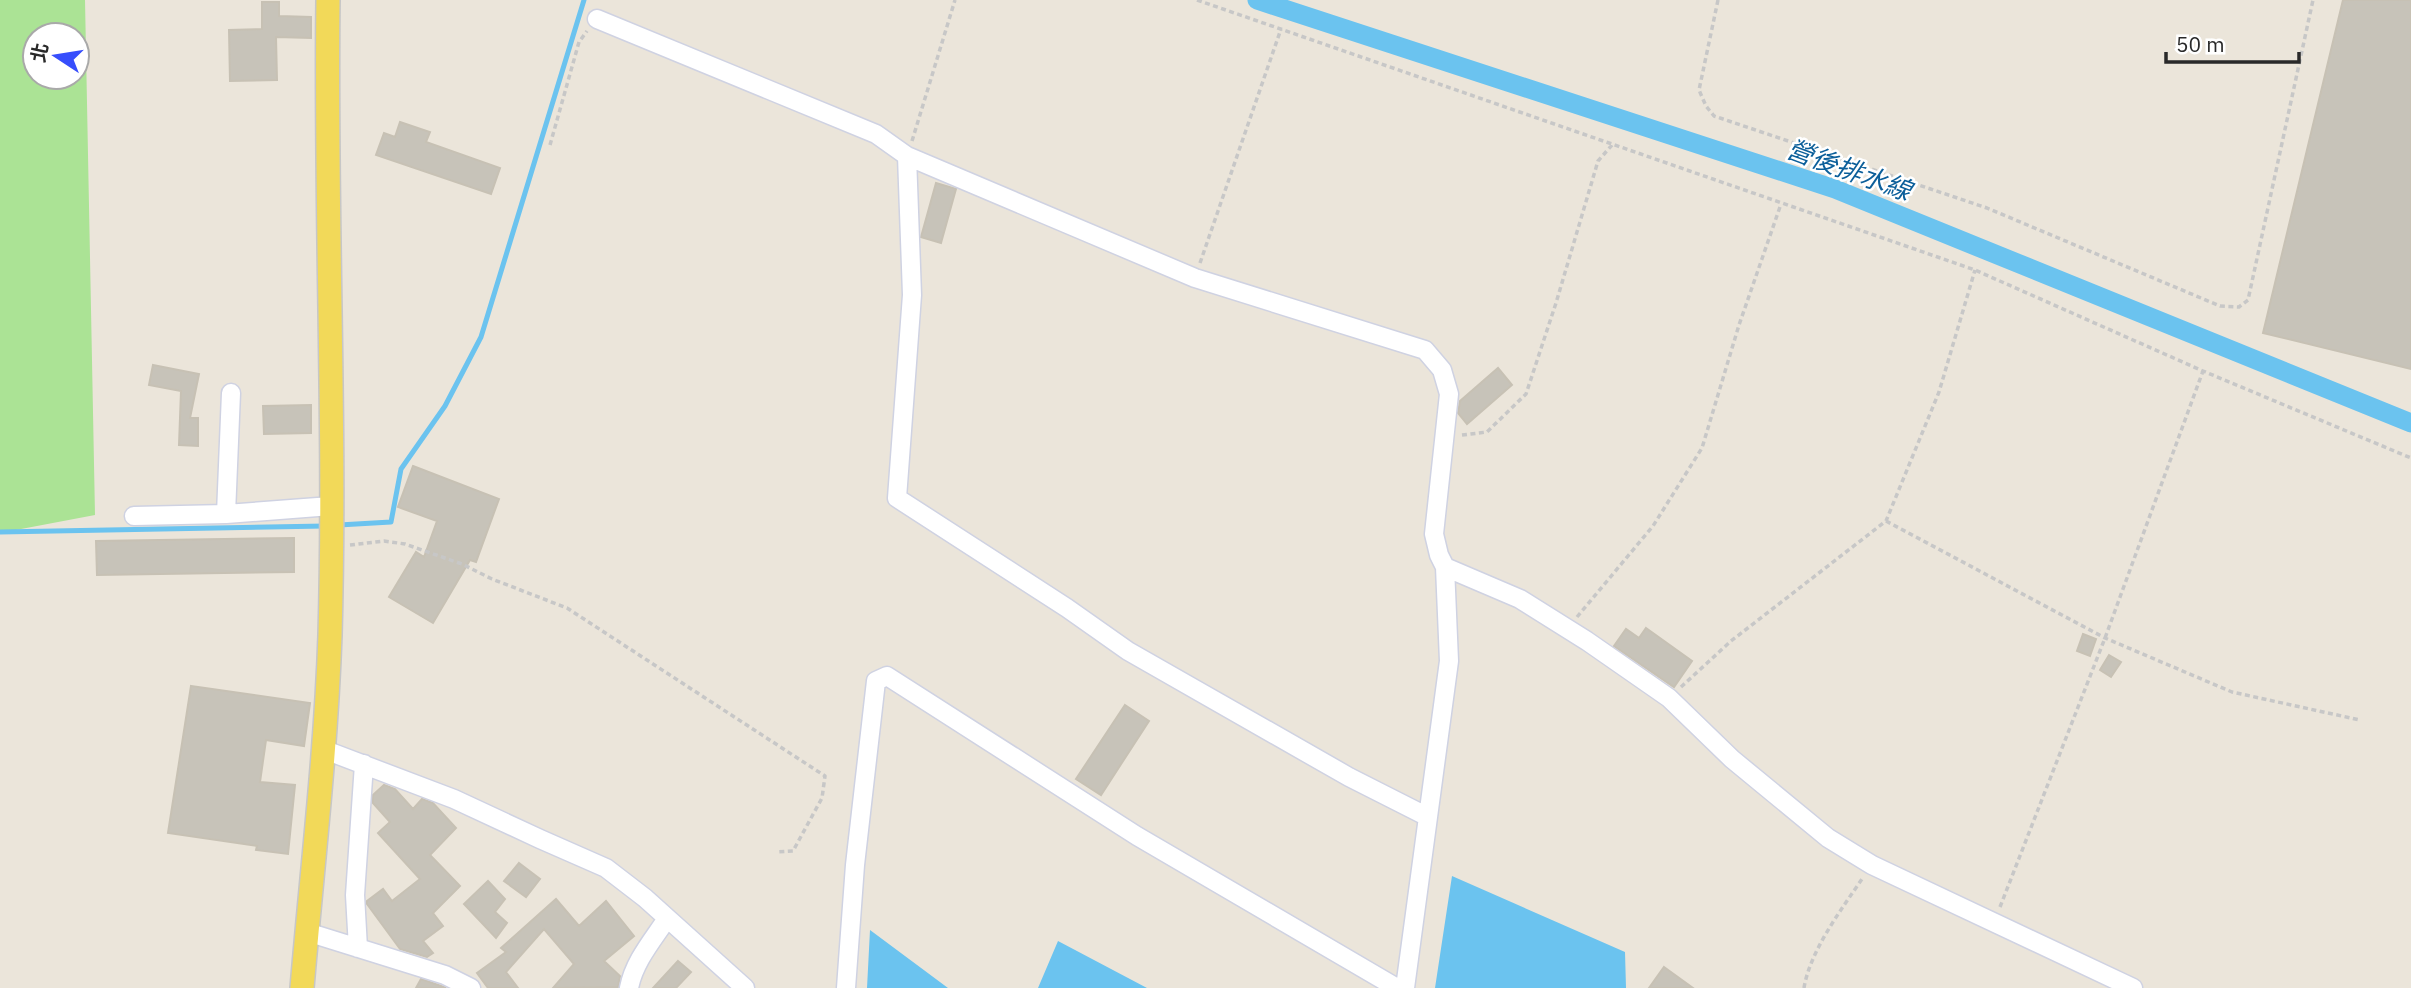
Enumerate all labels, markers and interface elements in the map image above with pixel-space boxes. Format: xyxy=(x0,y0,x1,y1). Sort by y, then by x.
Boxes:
north arrow xyxy=(21,21,91,91)
scale bar xyxy=(2166,21,2299,65)
text: 50 m xyxy=(2176,30,2225,58)
text: 北 xyxy=(26,41,53,64)
water label: 營後排水線 xyxy=(1782,131,1919,208)

